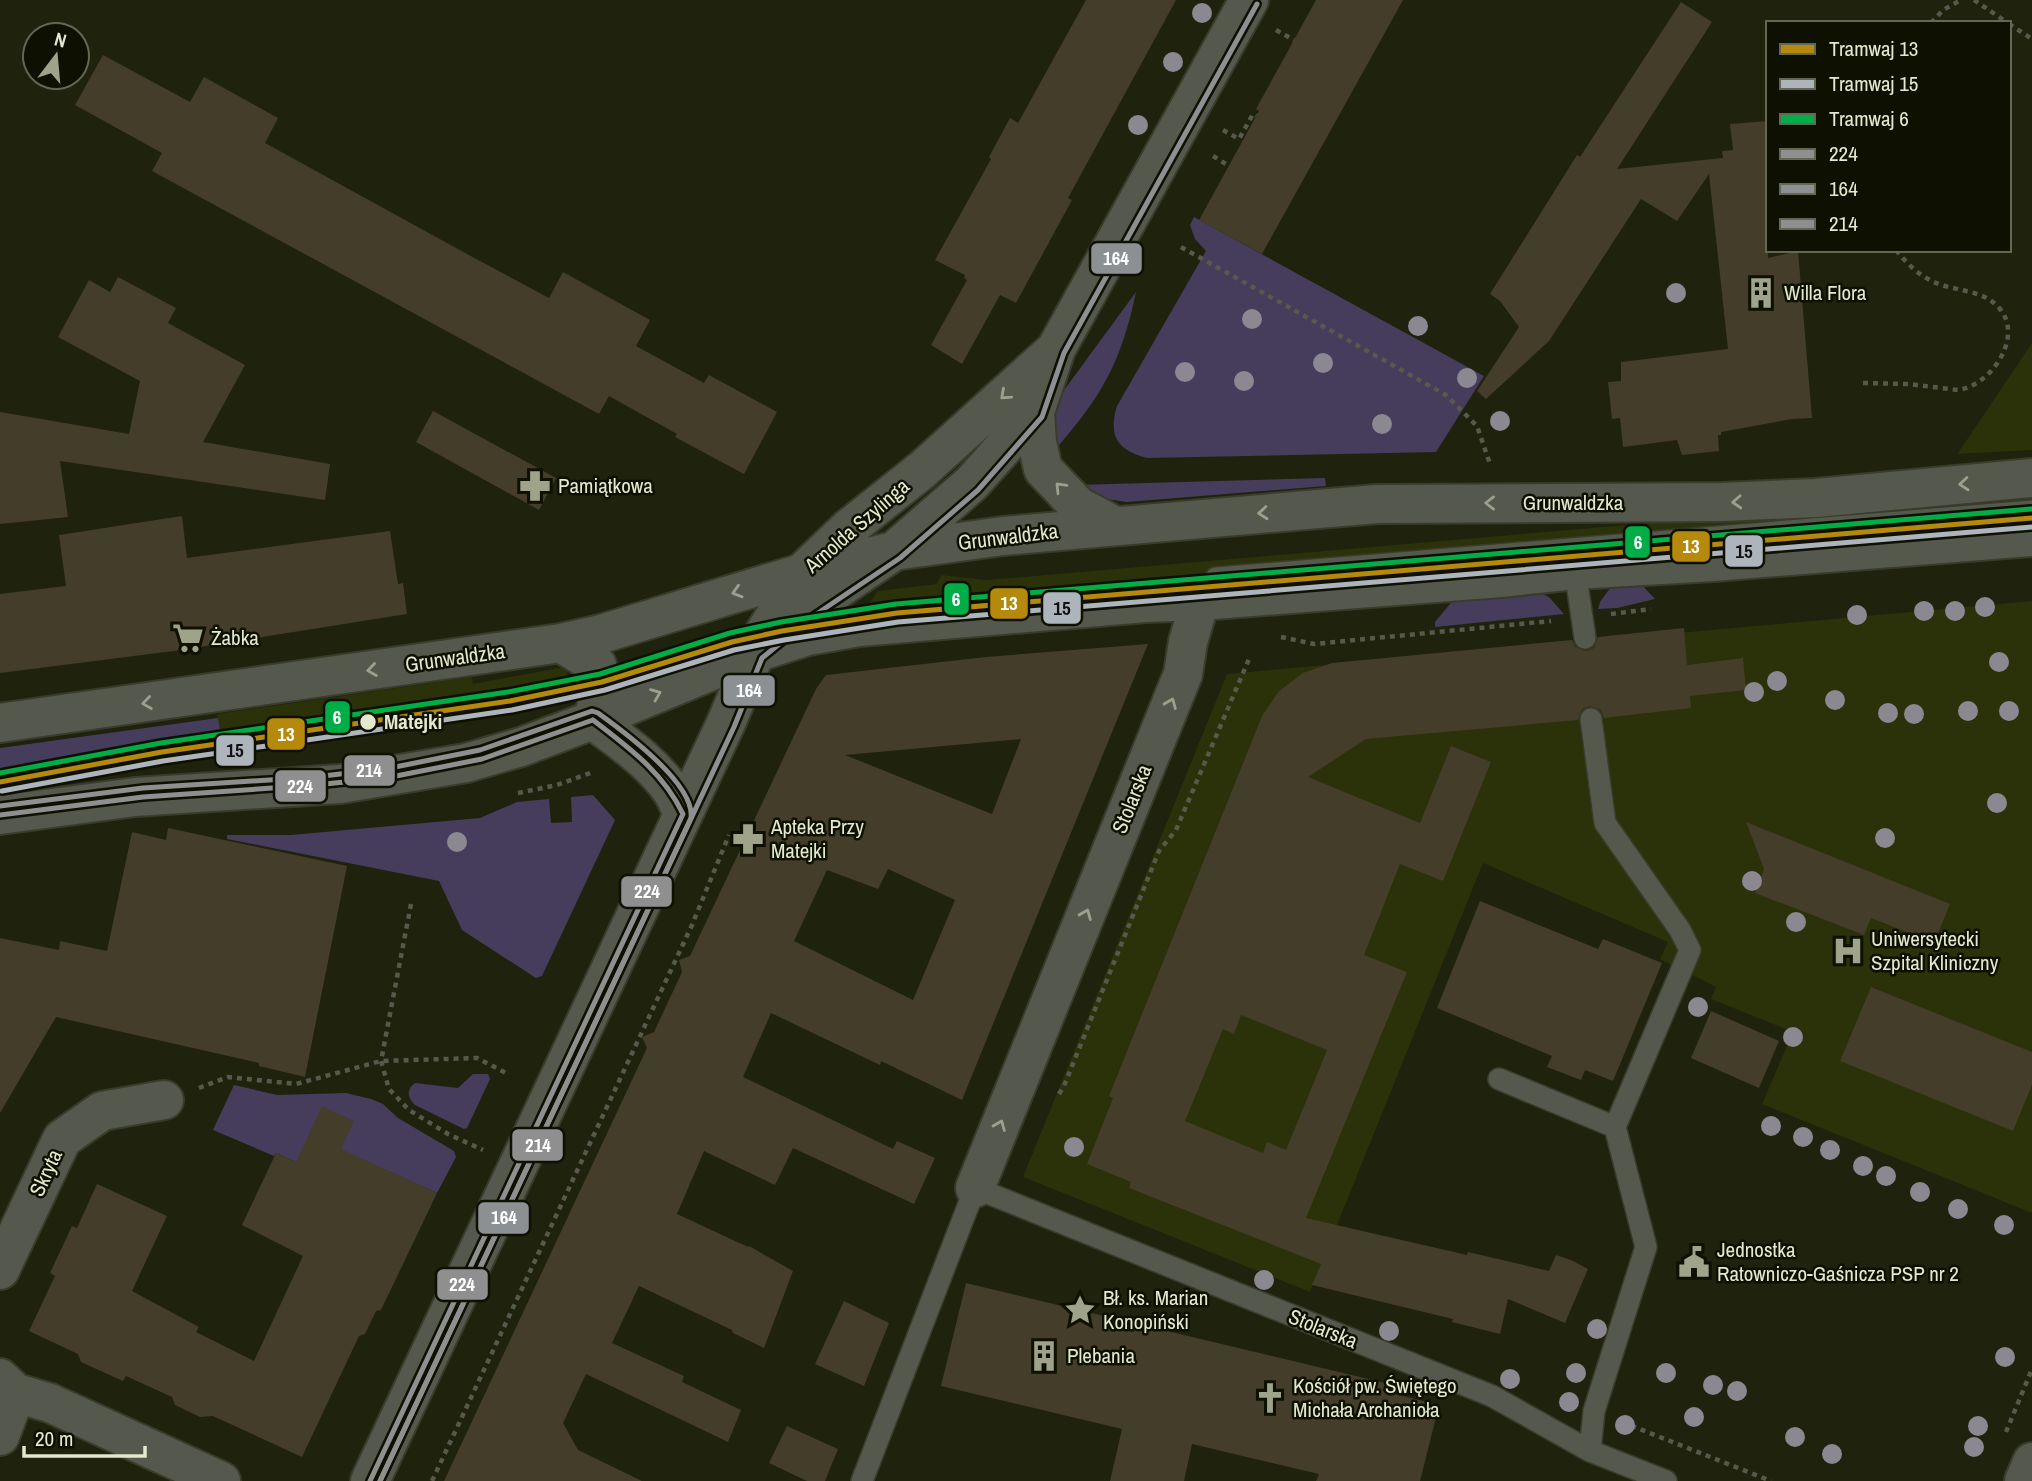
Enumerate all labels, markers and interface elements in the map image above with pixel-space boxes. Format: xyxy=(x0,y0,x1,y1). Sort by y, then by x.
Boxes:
north arrow xyxy=(21,21,91,91)
legend xyxy=(1766,21,2011,252)
text: N xyxy=(52,26,70,54)
text: Tramwaj 13 xyxy=(1829,34,1918,63)
text: Tramwaj 15 xyxy=(1829,69,1918,98)
text: Tramwaj 6 xyxy=(1829,104,1909,133)
text: 224 xyxy=(1829,139,1858,168)
text: 164 xyxy=(1829,174,1858,203)
text: 214 xyxy=(1829,209,1858,238)
line badge: 164 xyxy=(1090,242,1143,275)
text: 164 xyxy=(1103,245,1129,271)
building icon: Willa Flora xyxy=(1744,276,1778,310)
place label: Willa Flora xyxy=(1784,278,1867,307)
one-way arrow xyxy=(1000,387,1013,399)
pharmacy icon: Pamiątkowa xyxy=(518,469,552,503)
place label: Pamiątkowa xyxy=(558,471,653,500)
street label: Arnolda Szylinga xyxy=(797,472,916,580)
one-way arrow xyxy=(1958,476,1969,491)
one-way arrow xyxy=(1056,483,1068,495)
street label: Grunwaldzka xyxy=(1523,488,1624,517)
one-way arrow xyxy=(1731,494,1742,509)
one-way arrow xyxy=(1485,495,1495,511)
one-way arrow xyxy=(1257,505,1269,520)
street label: Grunwaldzka xyxy=(956,516,1060,557)
line badge: 6 xyxy=(1624,525,1651,559)
text: 6 xyxy=(1634,529,1643,555)
line badge: 13 xyxy=(1671,530,1711,563)
text: 13 xyxy=(1682,533,1700,559)
line badge: 15 xyxy=(1724,534,1764,568)
text: 15 xyxy=(1735,538,1753,564)
line badge: 6 xyxy=(943,582,970,616)
one-way arrow xyxy=(731,584,743,599)
text: 6 xyxy=(952,586,961,612)
line badge: 13 xyxy=(989,587,1029,620)
text: 13 xyxy=(1000,590,1018,616)
line badge: 15 xyxy=(1042,591,1082,625)
text: 15 xyxy=(1053,595,1071,621)
supermarket icon: Żabka xyxy=(171,621,205,655)
place label: Żabka xyxy=(211,623,259,652)
street label: Grunwaldzka xyxy=(403,636,507,679)
one-way arrow xyxy=(367,662,378,677)
line badge: 164 xyxy=(722,674,776,707)
text: 164 xyxy=(736,677,762,703)
one-way arrow xyxy=(649,689,661,703)
one-way arrow xyxy=(141,695,153,710)
one-way arrow xyxy=(1163,698,1177,710)
line badge: 6 xyxy=(324,700,351,734)
text: 6 xyxy=(333,704,342,730)
place label: Matejki xyxy=(384,707,442,736)
marker: Matejki xyxy=(358,712,378,732)
line badge: 13 xyxy=(266,717,306,751)
text: 13 xyxy=(277,721,295,747)
line badge: 15 xyxy=(215,734,255,767)
text: 15 xyxy=(226,737,244,763)
line badge: 214 xyxy=(343,754,396,787)
text: 214 xyxy=(356,757,382,783)
street label: Stolarska xyxy=(1105,760,1159,838)
line badge: 224 xyxy=(274,769,327,803)
text: 224 xyxy=(287,773,313,799)
place label: Apteka Przy Matejki xyxy=(770,812,864,865)
pharmacy icon: Apteka Przy Matejki xyxy=(731,822,765,856)
line badge: 224 xyxy=(620,875,673,908)
text: 224 xyxy=(634,878,660,904)
one-way arrow xyxy=(1077,909,1091,921)
place label: Uniwersytecki Szpital Kliniczny xyxy=(1871,924,1999,977)
hospital icon: Uniwersytecki Szpital Kliniczny xyxy=(1831,934,1865,968)
one-way arrow xyxy=(992,1119,1006,1131)
line badge: 214 xyxy=(511,1128,564,1162)
text: 214 xyxy=(525,1132,551,1158)
street label: Skryta xyxy=(22,1144,69,1201)
line badge: 164 xyxy=(477,1201,530,1235)
text: 164 xyxy=(491,1204,517,1230)
place label: Jednostka Ratowniczo-Gaśnicza PSP nr 2 xyxy=(1717,1235,1959,1288)
public building icon: Jednostka Ratowniczo-Gaśnicza PSP nr 2 xyxy=(1677,1245,1711,1279)
line badge: 224 xyxy=(436,1268,489,1301)
text: 224 xyxy=(449,1271,475,1297)
place label: Bł. ks. Marian Konopiński xyxy=(1103,1283,1208,1336)
place icon: Bł. ks. Marian Konopiński xyxy=(1063,1293,1097,1327)
street label: Stolarska xyxy=(1284,1302,1362,1356)
building icon: Plebania xyxy=(1027,1339,1061,1373)
place label: Plebania xyxy=(1067,1341,1135,1370)
place label: Kościół pw. Świętego Michała Archanioła xyxy=(1293,1371,1457,1424)
church icon: Kościół pw. Świętego Michała Archanioła xyxy=(1253,1381,1287,1415)
scale bar xyxy=(24,1414,145,1458)
text: 20 m xyxy=(35,1424,73,1453)

